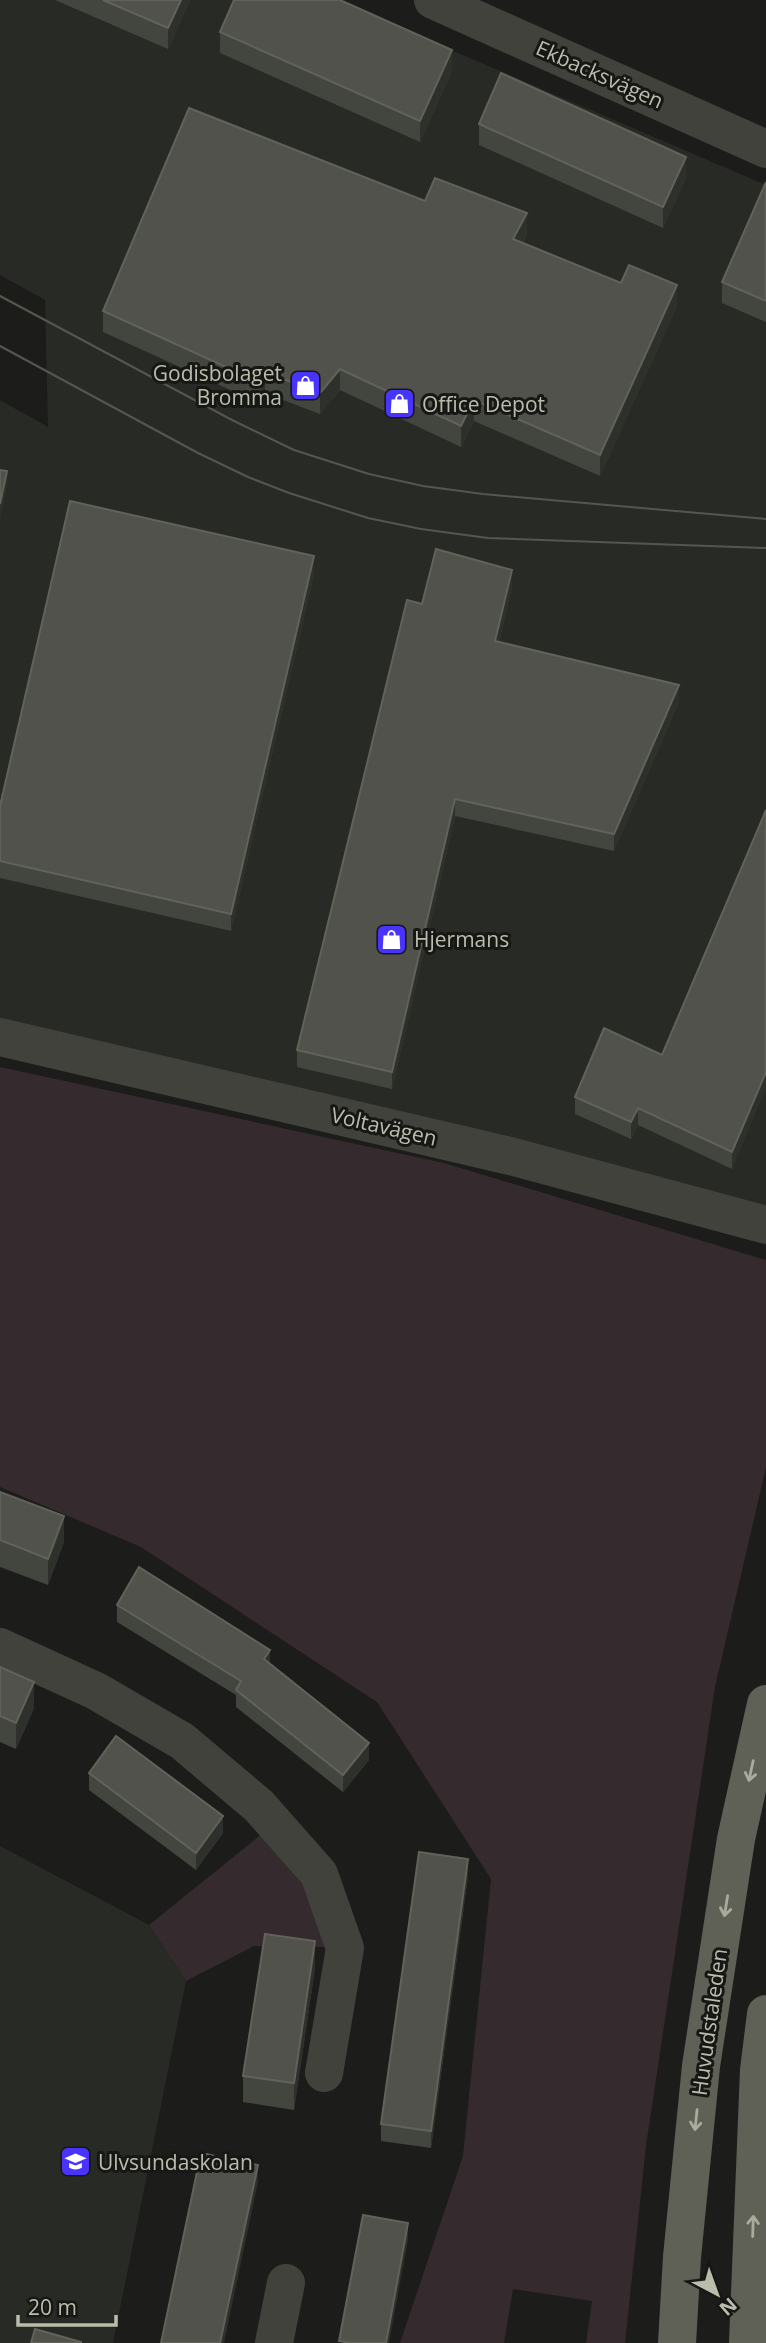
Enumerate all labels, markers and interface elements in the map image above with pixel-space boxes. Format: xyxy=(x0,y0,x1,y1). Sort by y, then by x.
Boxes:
street label: Ekbacksvägen xyxy=(532,33,668,115)
place label: Godisbolaget Bromma xyxy=(153,359,282,411)
shop icon: Godisbolaget Bromma xyxy=(288,368,322,402)
shop icon: Office Depot xyxy=(382,387,416,421)
place label: Office Depot xyxy=(422,390,545,418)
shop icon: Hjermans xyxy=(374,922,408,956)
place label: Hjermans xyxy=(414,925,509,953)
street label: Voltavägen xyxy=(328,1100,440,1152)
one-way arrow xyxy=(744,1759,758,1782)
one-way arrow xyxy=(719,1894,732,1917)
street label: Huvudstaleden xyxy=(685,1947,733,2097)
one-way arrow xyxy=(689,2108,702,2130)
school or university icon: Ulvsundaskolan xyxy=(58,2145,92,2179)
place label: Ulvsundaskolan xyxy=(98,2148,253,2176)
one-way arrow xyxy=(746,2215,759,2238)
north arrow xyxy=(682,2259,752,2329)
scale bar xyxy=(18,2284,116,2328)
text: N xyxy=(714,2292,743,2322)
text: 20 m xyxy=(28,2293,77,2321)

